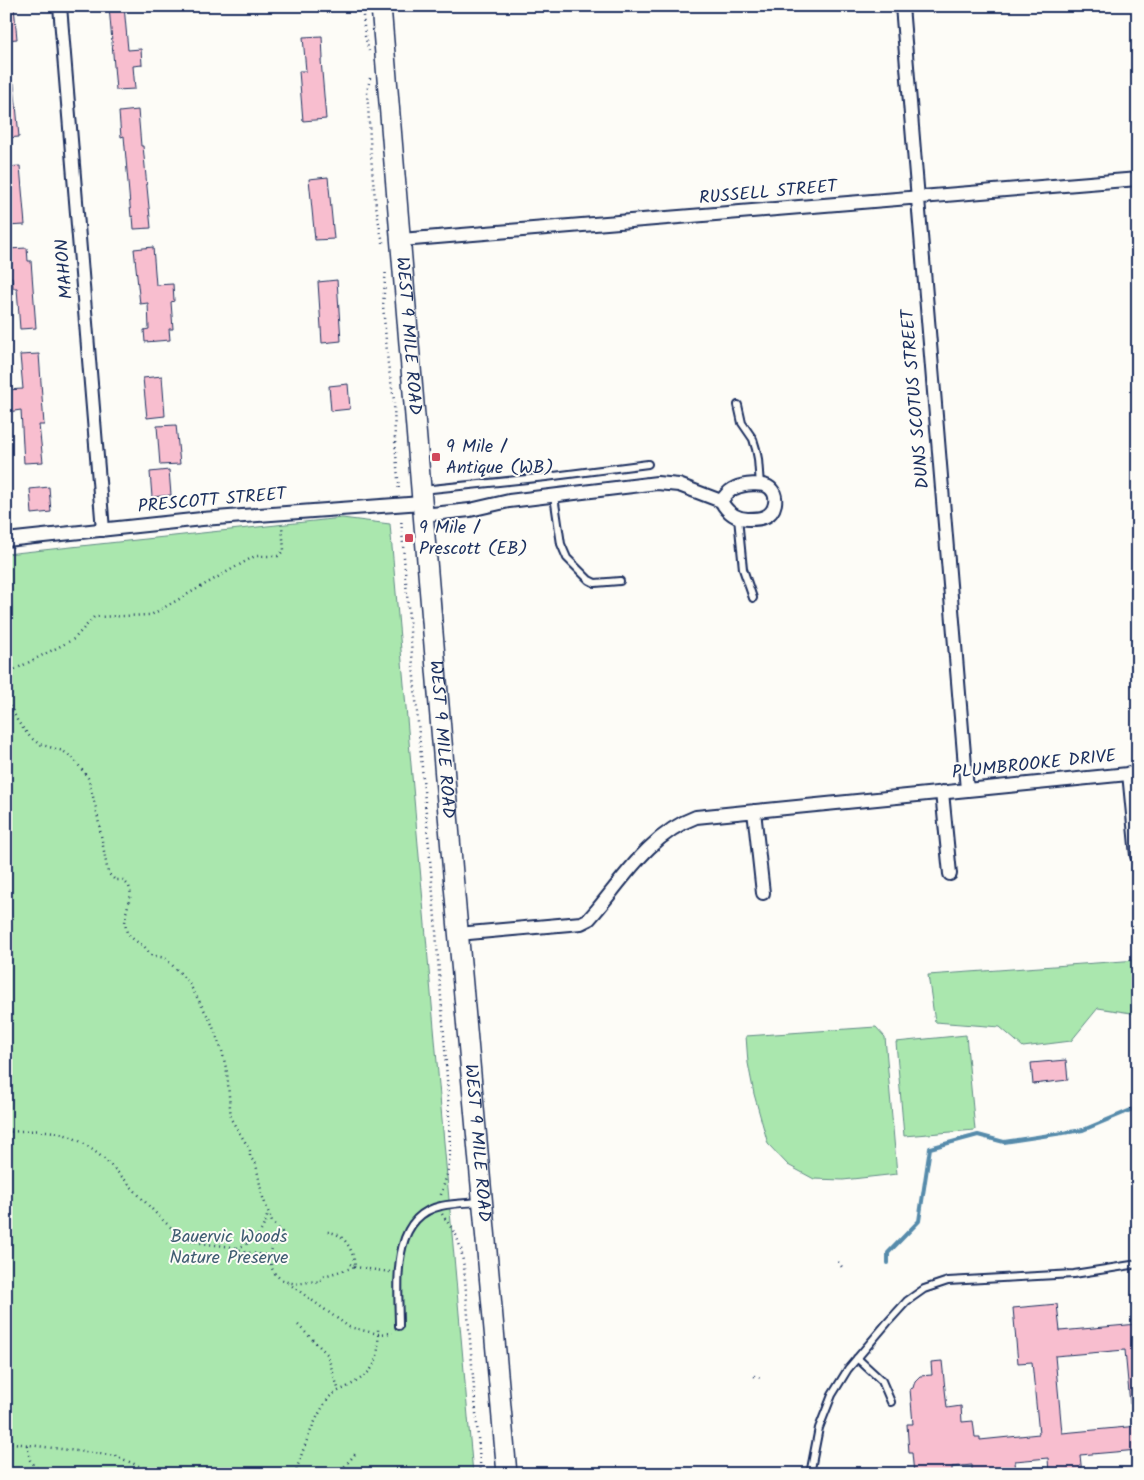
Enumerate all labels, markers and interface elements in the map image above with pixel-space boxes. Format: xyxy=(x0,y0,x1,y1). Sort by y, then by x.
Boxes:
street label: RUSSELL STREET xyxy=(698,172,839,213)
street label: MAHON xyxy=(48,238,82,300)
street label: WEST 9 MILE ROAD xyxy=(387,256,429,416)
street label: DUNS SCOTUS STREET xyxy=(894,307,938,490)
place label: 9 Mile / Antique (WB) xyxy=(446,433,554,483)
marker: 9 Mile / Antique (WB) xyxy=(430,451,442,463)
street label: PRESCOTT STREET xyxy=(136,480,289,522)
place label: 9 Mile / Prescott (EB) xyxy=(419,514,528,564)
marker: 9 Mile / Prescott (EB) xyxy=(403,532,415,544)
street label: WEST 9 MILE ROAD xyxy=(421,659,463,820)
street label: PLUMBROOKE DRIVE xyxy=(951,742,1118,788)
street label: WEST 9 MILE ROAD xyxy=(456,1063,499,1224)
park label: Bauervic Woods Nature Preserve xyxy=(170,1223,288,1273)

